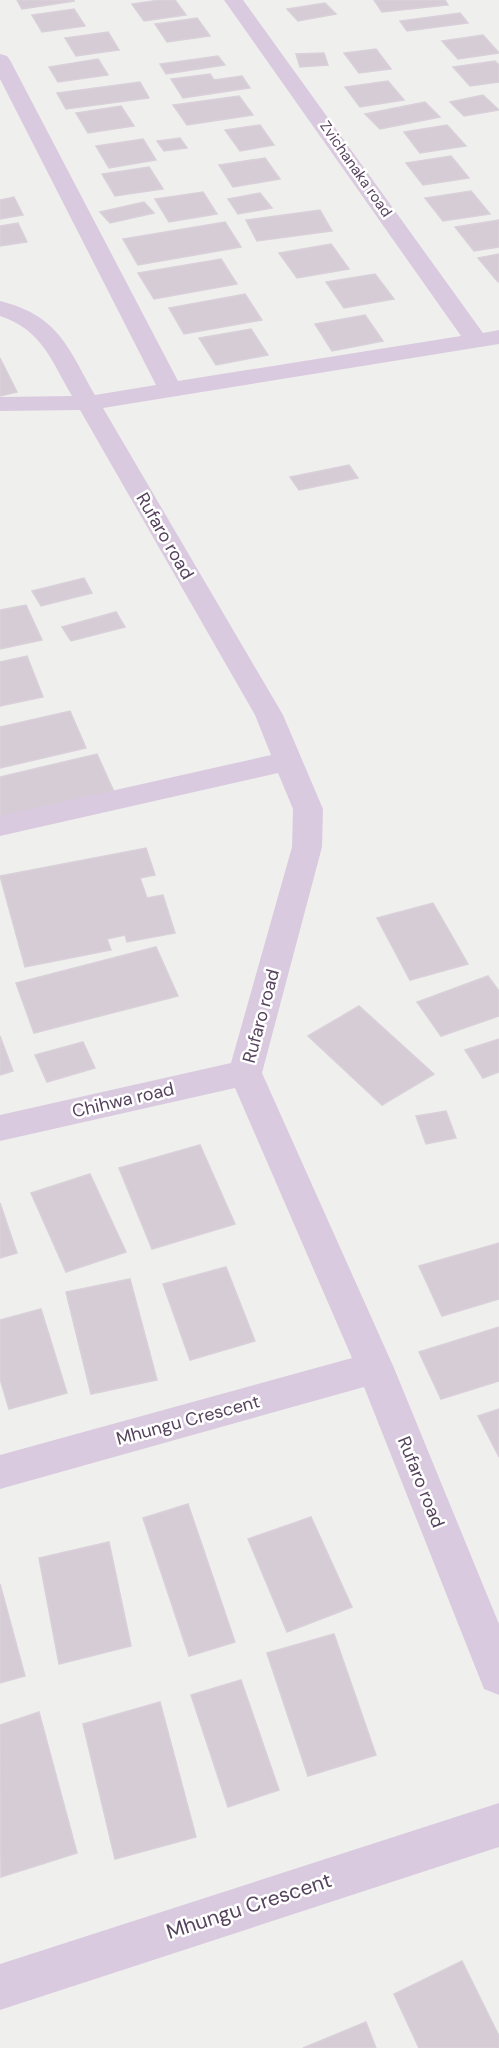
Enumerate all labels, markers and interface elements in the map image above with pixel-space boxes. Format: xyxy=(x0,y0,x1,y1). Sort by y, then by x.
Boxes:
street label: Zvichanaka road xyxy=(315,117,397,221)
street label: Rufaro road xyxy=(131,488,199,584)
street label: Rufaro road xyxy=(237,966,285,1066)
street label: Chihwa road xyxy=(70,1077,176,1123)
street label: Mhungu Crescent xyxy=(114,1389,262,1451)
street label: Rufaro road xyxy=(392,1433,450,1531)
street label: Mhungu Crescent xyxy=(163,1866,335,1946)

